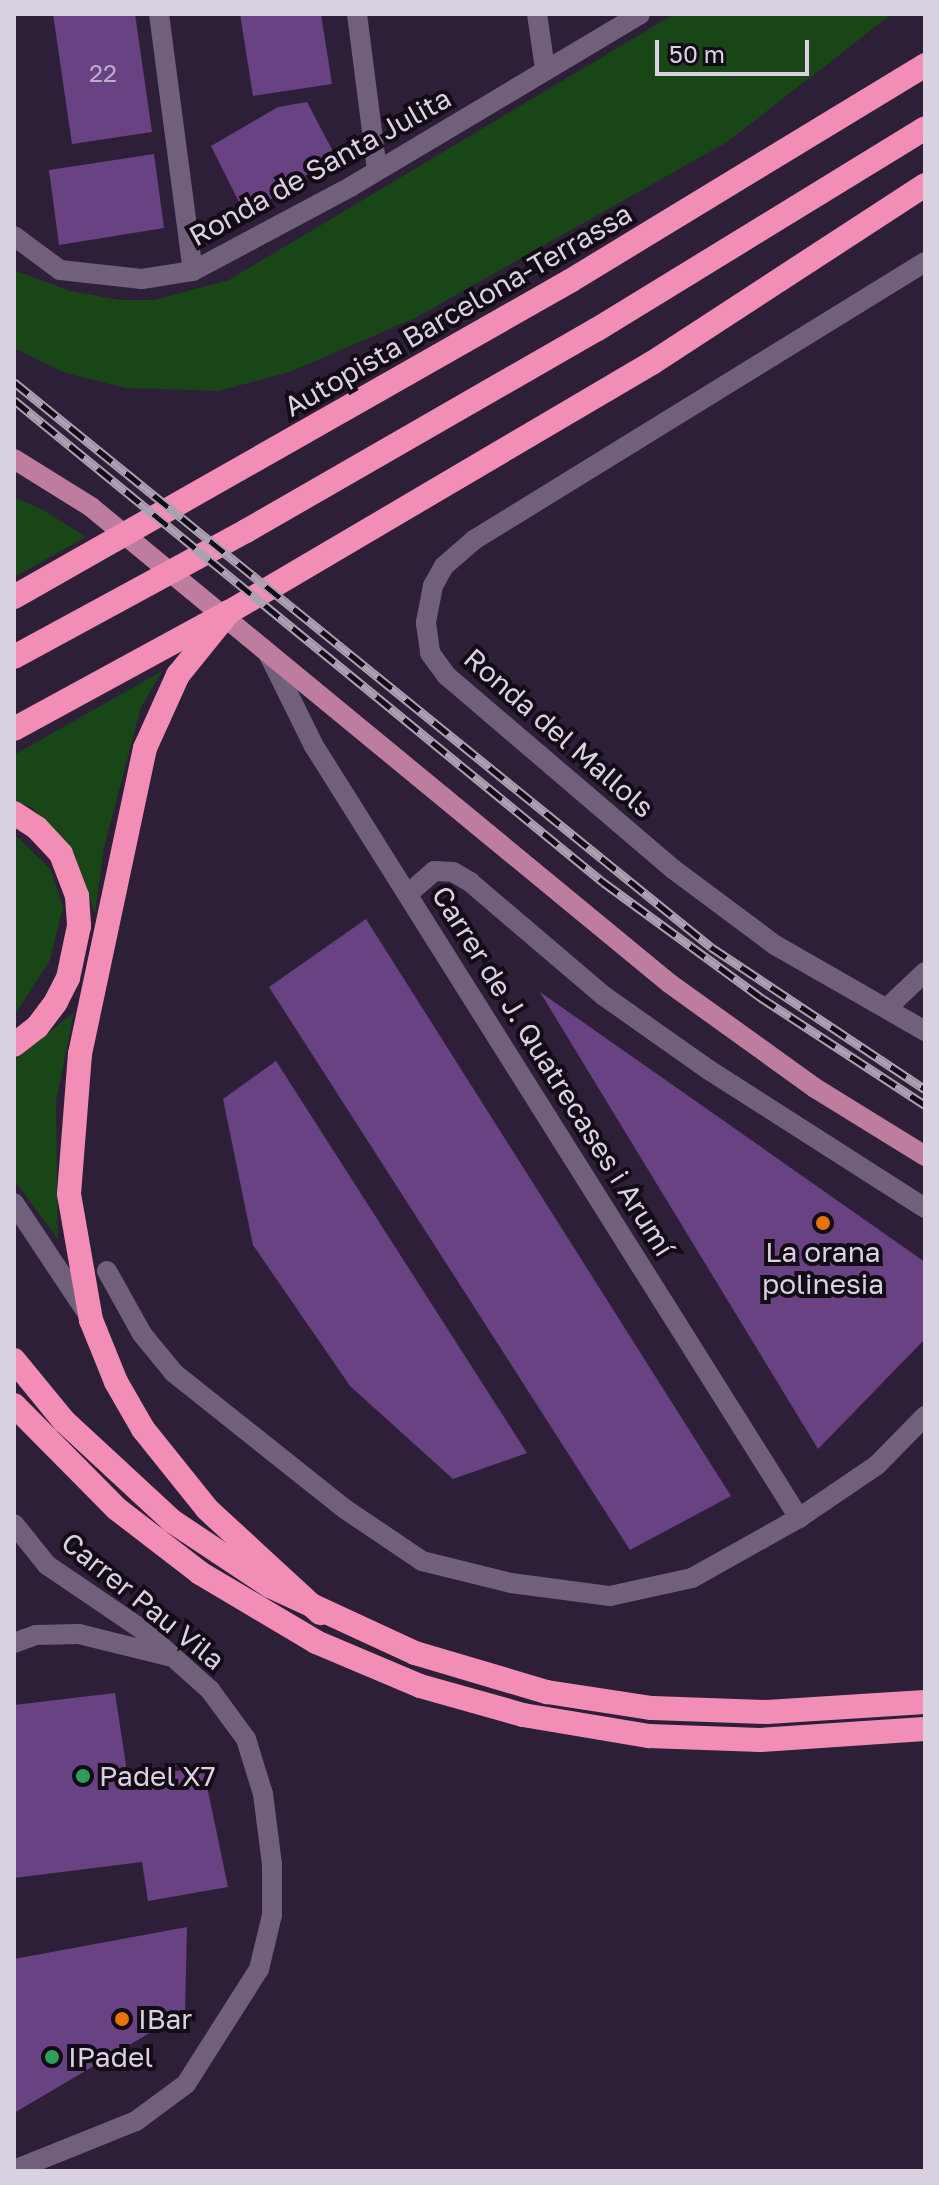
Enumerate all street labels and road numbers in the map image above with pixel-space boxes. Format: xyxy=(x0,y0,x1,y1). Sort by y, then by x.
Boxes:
street label: Ronda de Santa Julita xyxy=(183,81,457,253)
street label: Autopista Barcelona-Terrassa xyxy=(278,197,638,423)
street label: Ronda del Mallols xyxy=(457,641,661,825)
street label: Carrer de J. Quatrecases i Arumí xyxy=(425,880,681,1262)
street label: Carrer Pau Vila xyxy=(55,1525,231,1677)

